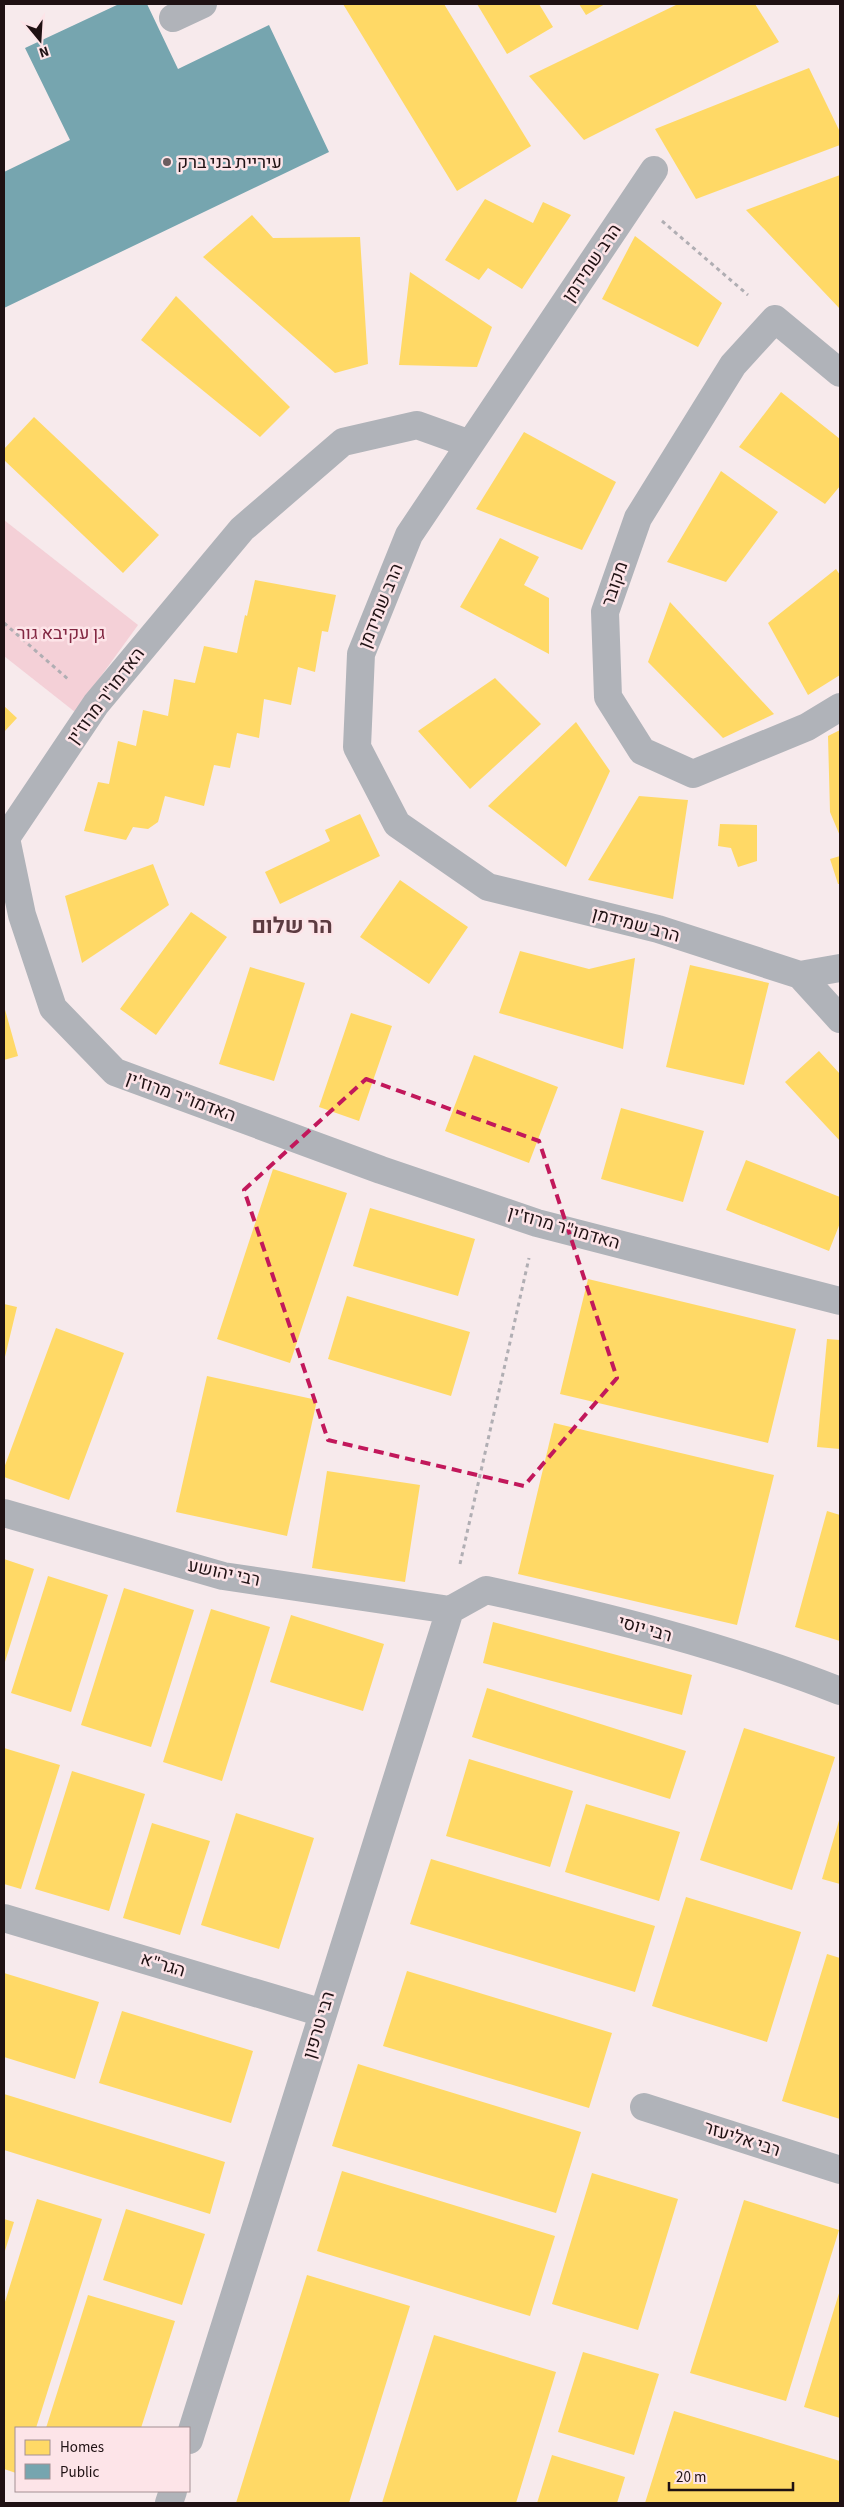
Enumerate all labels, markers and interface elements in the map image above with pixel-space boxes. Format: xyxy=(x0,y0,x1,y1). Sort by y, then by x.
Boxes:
north arrow xyxy=(15,15,65,65)
text: N xyxy=(36,40,51,62)
place label: עיריית בני ברק xyxy=(177,150,282,175)
marker: עיריית בני ברק xyxy=(161,156,173,168)
street label: הרב שמידמן xyxy=(557,219,627,307)
street label: מקובר xyxy=(596,558,634,610)
street label: הרב שמידמן xyxy=(353,560,409,652)
park label: גן עקיבא גור xyxy=(17,621,105,646)
street label: האדמו"ר מרוז'ין xyxy=(61,642,151,750)
street label: הרב שמידמן xyxy=(589,901,683,949)
district label: הר שלום xyxy=(251,910,333,942)
street label: האדמו"ר מרוז'ין xyxy=(123,1066,239,1128)
street label: האדמו"ר מרוז'ין xyxy=(505,1200,623,1256)
street label: רבי יהושע xyxy=(186,1553,262,1593)
street label: רבי יוסי xyxy=(615,1609,675,1649)
street label: הגר"א xyxy=(138,1946,188,1984)
street label: רבי טרפון xyxy=(297,1988,341,2062)
street label: רבי אליעזר xyxy=(700,2115,784,2163)
legend xyxy=(15,2427,190,2492)
text: Homes xyxy=(60,2437,104,2458)
scale bar xyxy=(669,2460,793,2492)
text: Public xyxy=(60,2462,99,2483)
text: 20 m xyxy=(676,2467,706,2488)

